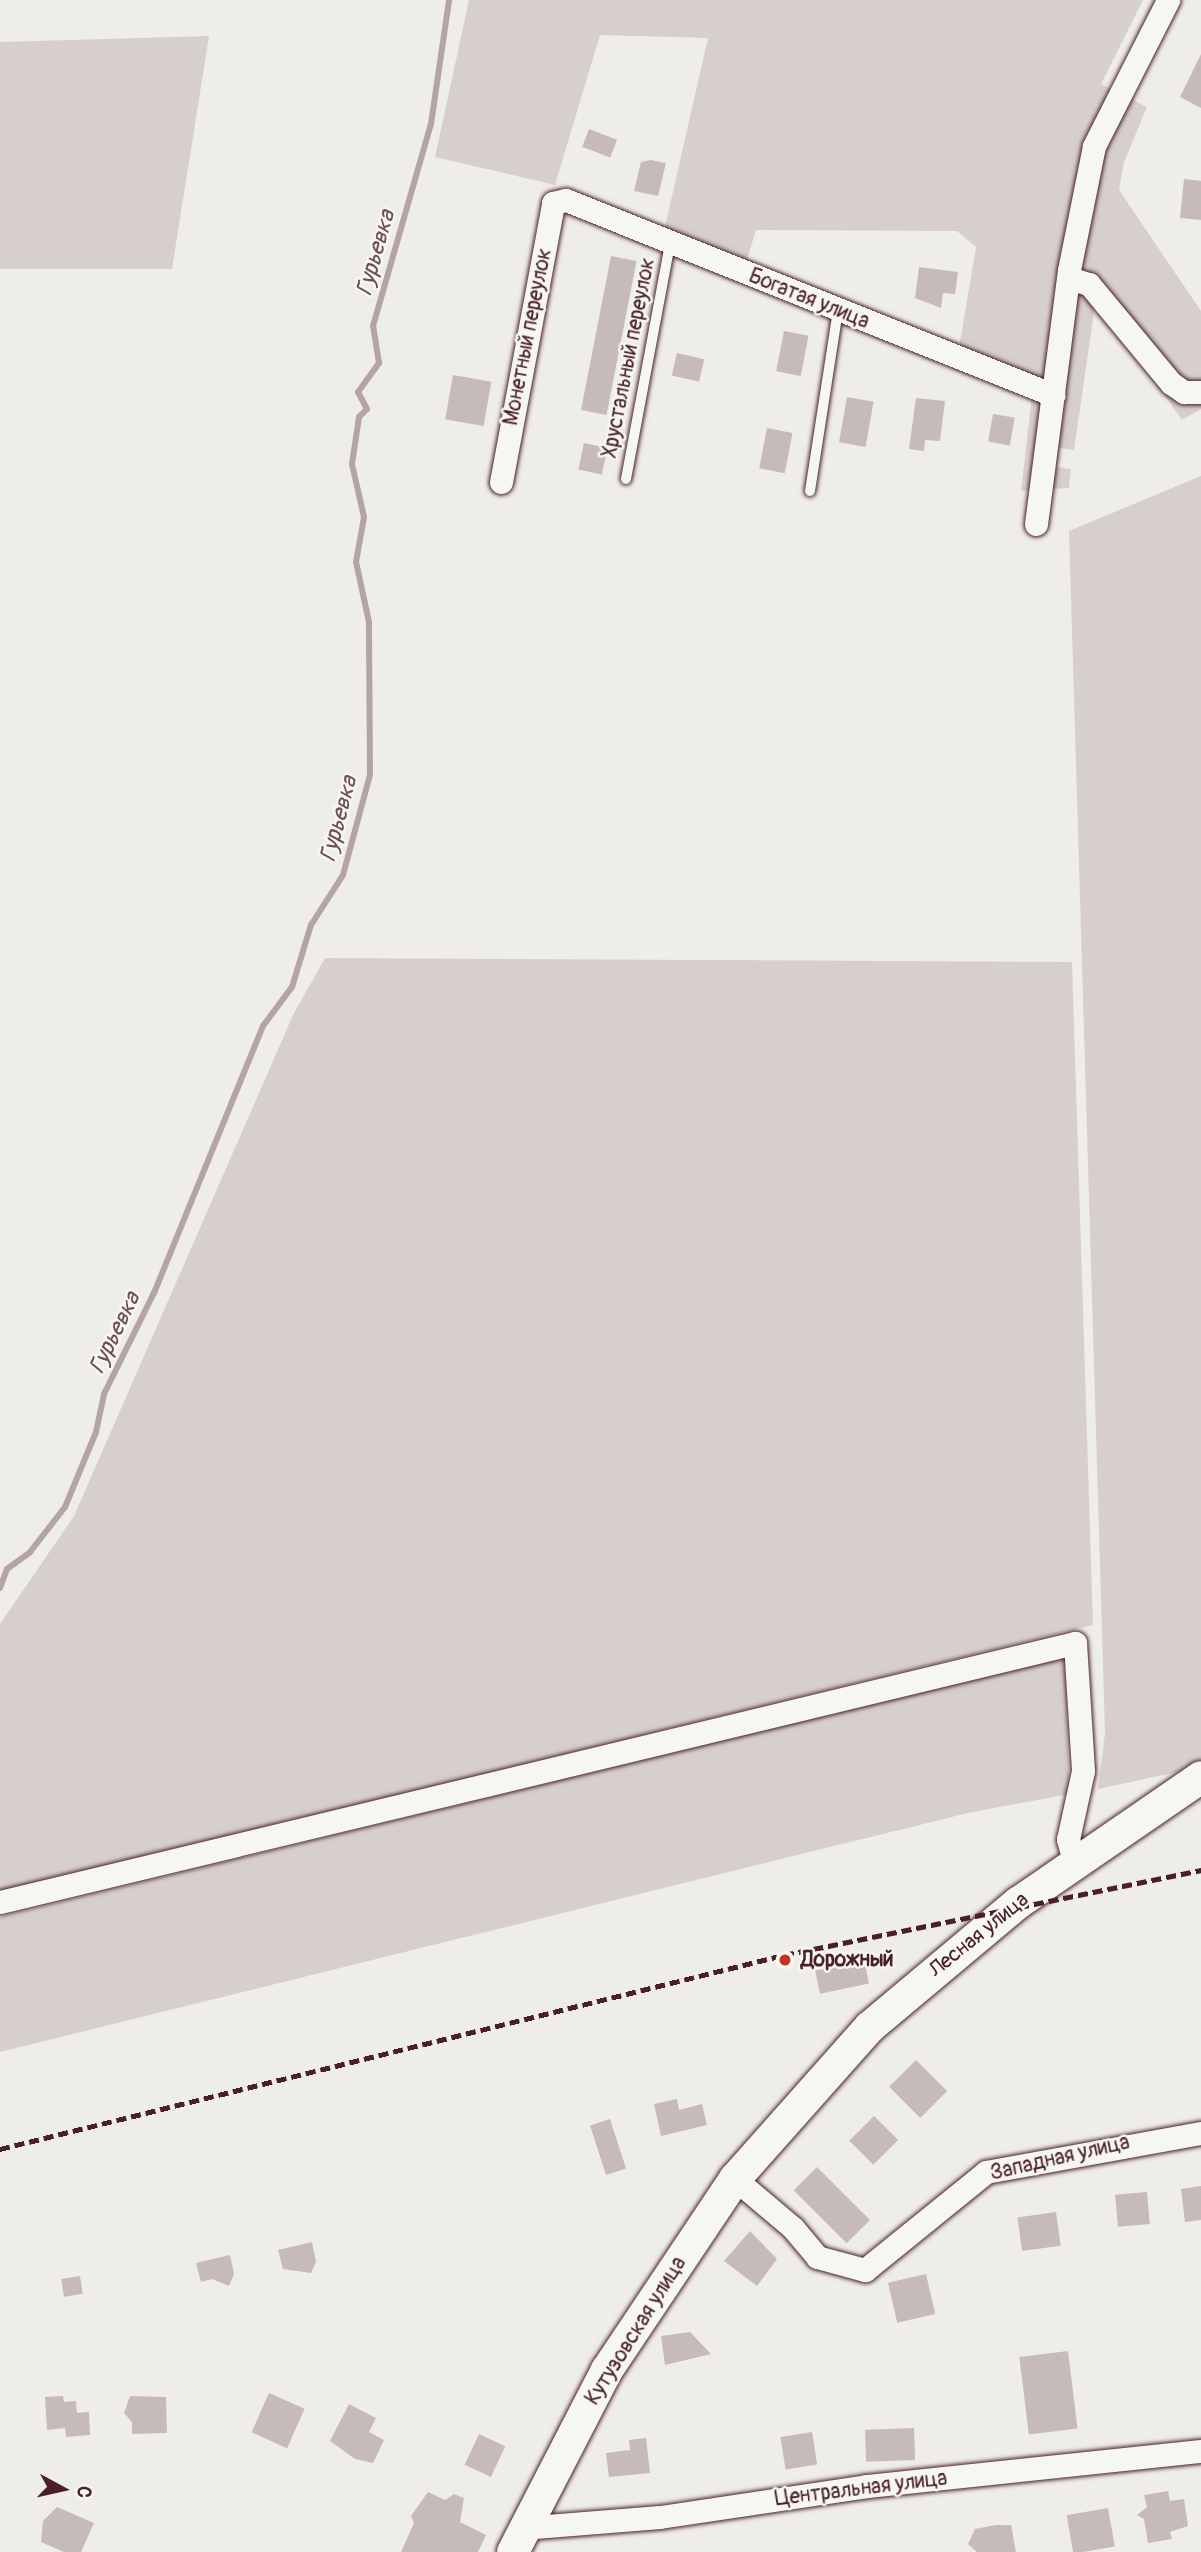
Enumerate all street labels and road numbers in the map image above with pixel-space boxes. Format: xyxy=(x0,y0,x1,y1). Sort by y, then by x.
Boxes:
street label: Монетный переулок xyxy=(498,246,558,428)
street label: Хрустальный переулок xyxy=(597,256,661,460)
street label: Богатая улица xyxy=(745,263,873,335)
street label: Лесная улица xyxy=(924,1887,1034,1983)
street label: Западная улица xyxy=(988,2130,1132,2186)
street label: Кутузовская улица xyxy=(580,2252,692,2410)
street label: Центральная улица xyxy=(773,2466,949,2512)

